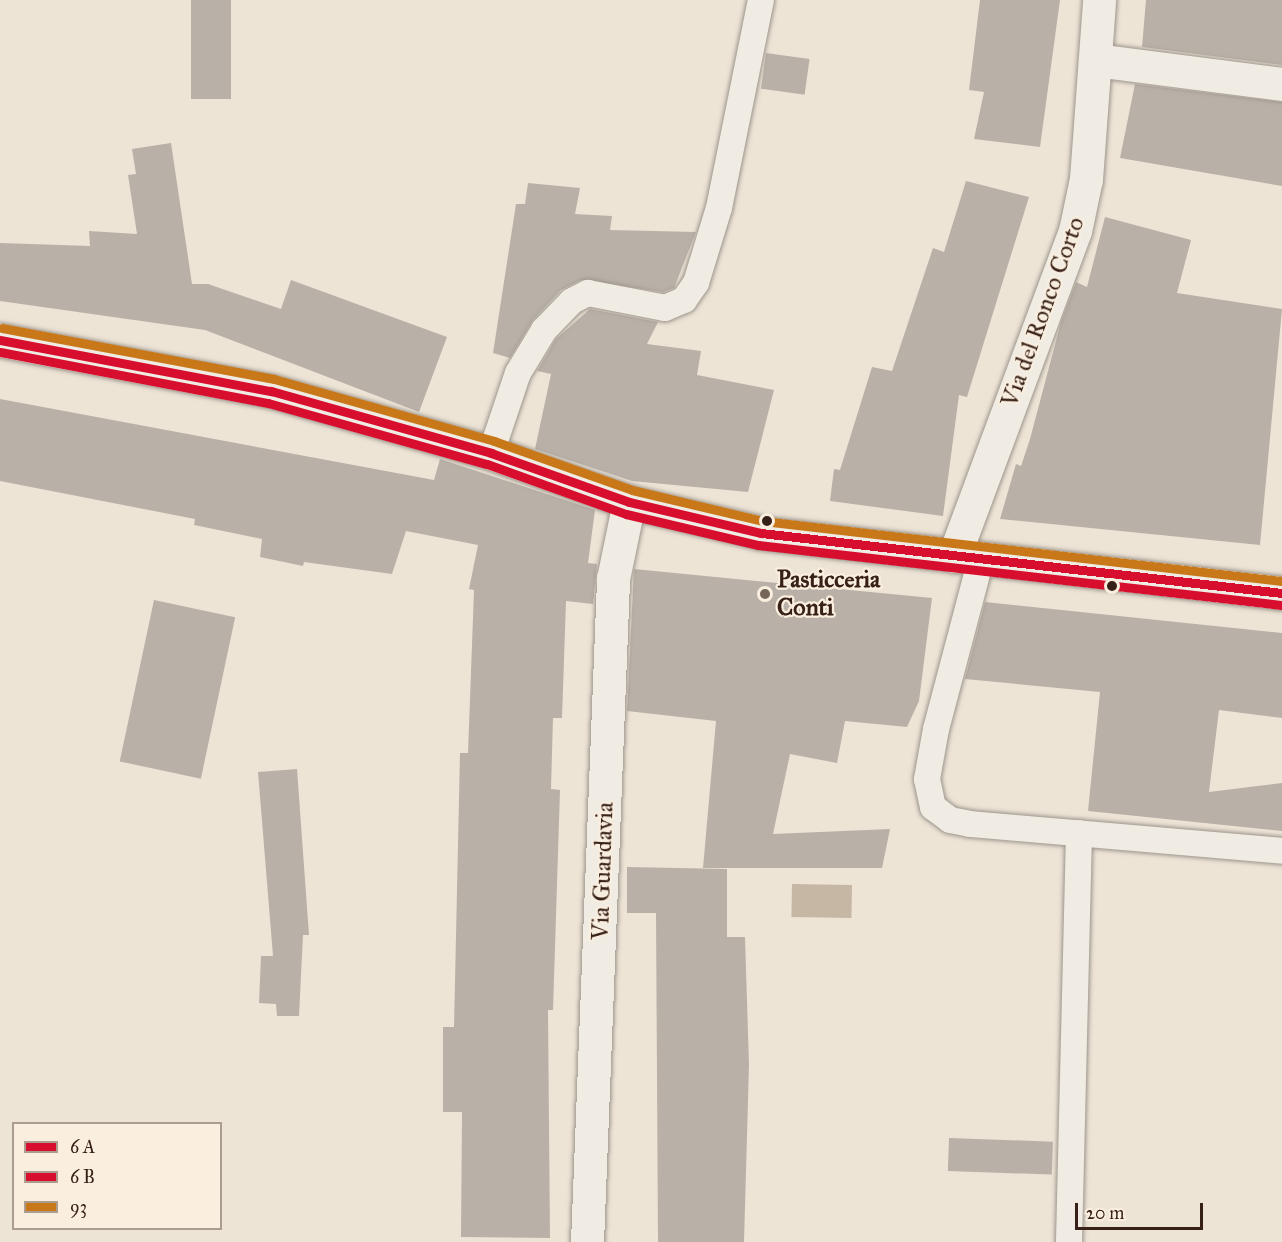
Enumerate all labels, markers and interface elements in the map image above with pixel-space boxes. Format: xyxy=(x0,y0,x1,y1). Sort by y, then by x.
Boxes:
street label: Via del Ronco Corto xyxy=(995,213,1091,411)
unlabelled marker xyxy=(761,515,773,527)
place label: Pasticceria Conti xyxy=(777,566,880,622)
unlabelled marker xyxy=(1106,580,1118,592)
marker: Pasticceria Conti xyxy=(758,587,772,601)
street label: Via Guardavia xyxy=(586,801,620,941)
legend xyxy=(12,1122,222,1230)
text: 6 A xyxy=(70,1136,95,1158)
text: 6 B xyxy=(70,1166,95,1188)
scale bar xyxy=(1078,1191,1206,1229)
text: 93 xyxy=(70,1196,87,1218)
text: 20 m xyxy=(1086,1202,1124,1224)

